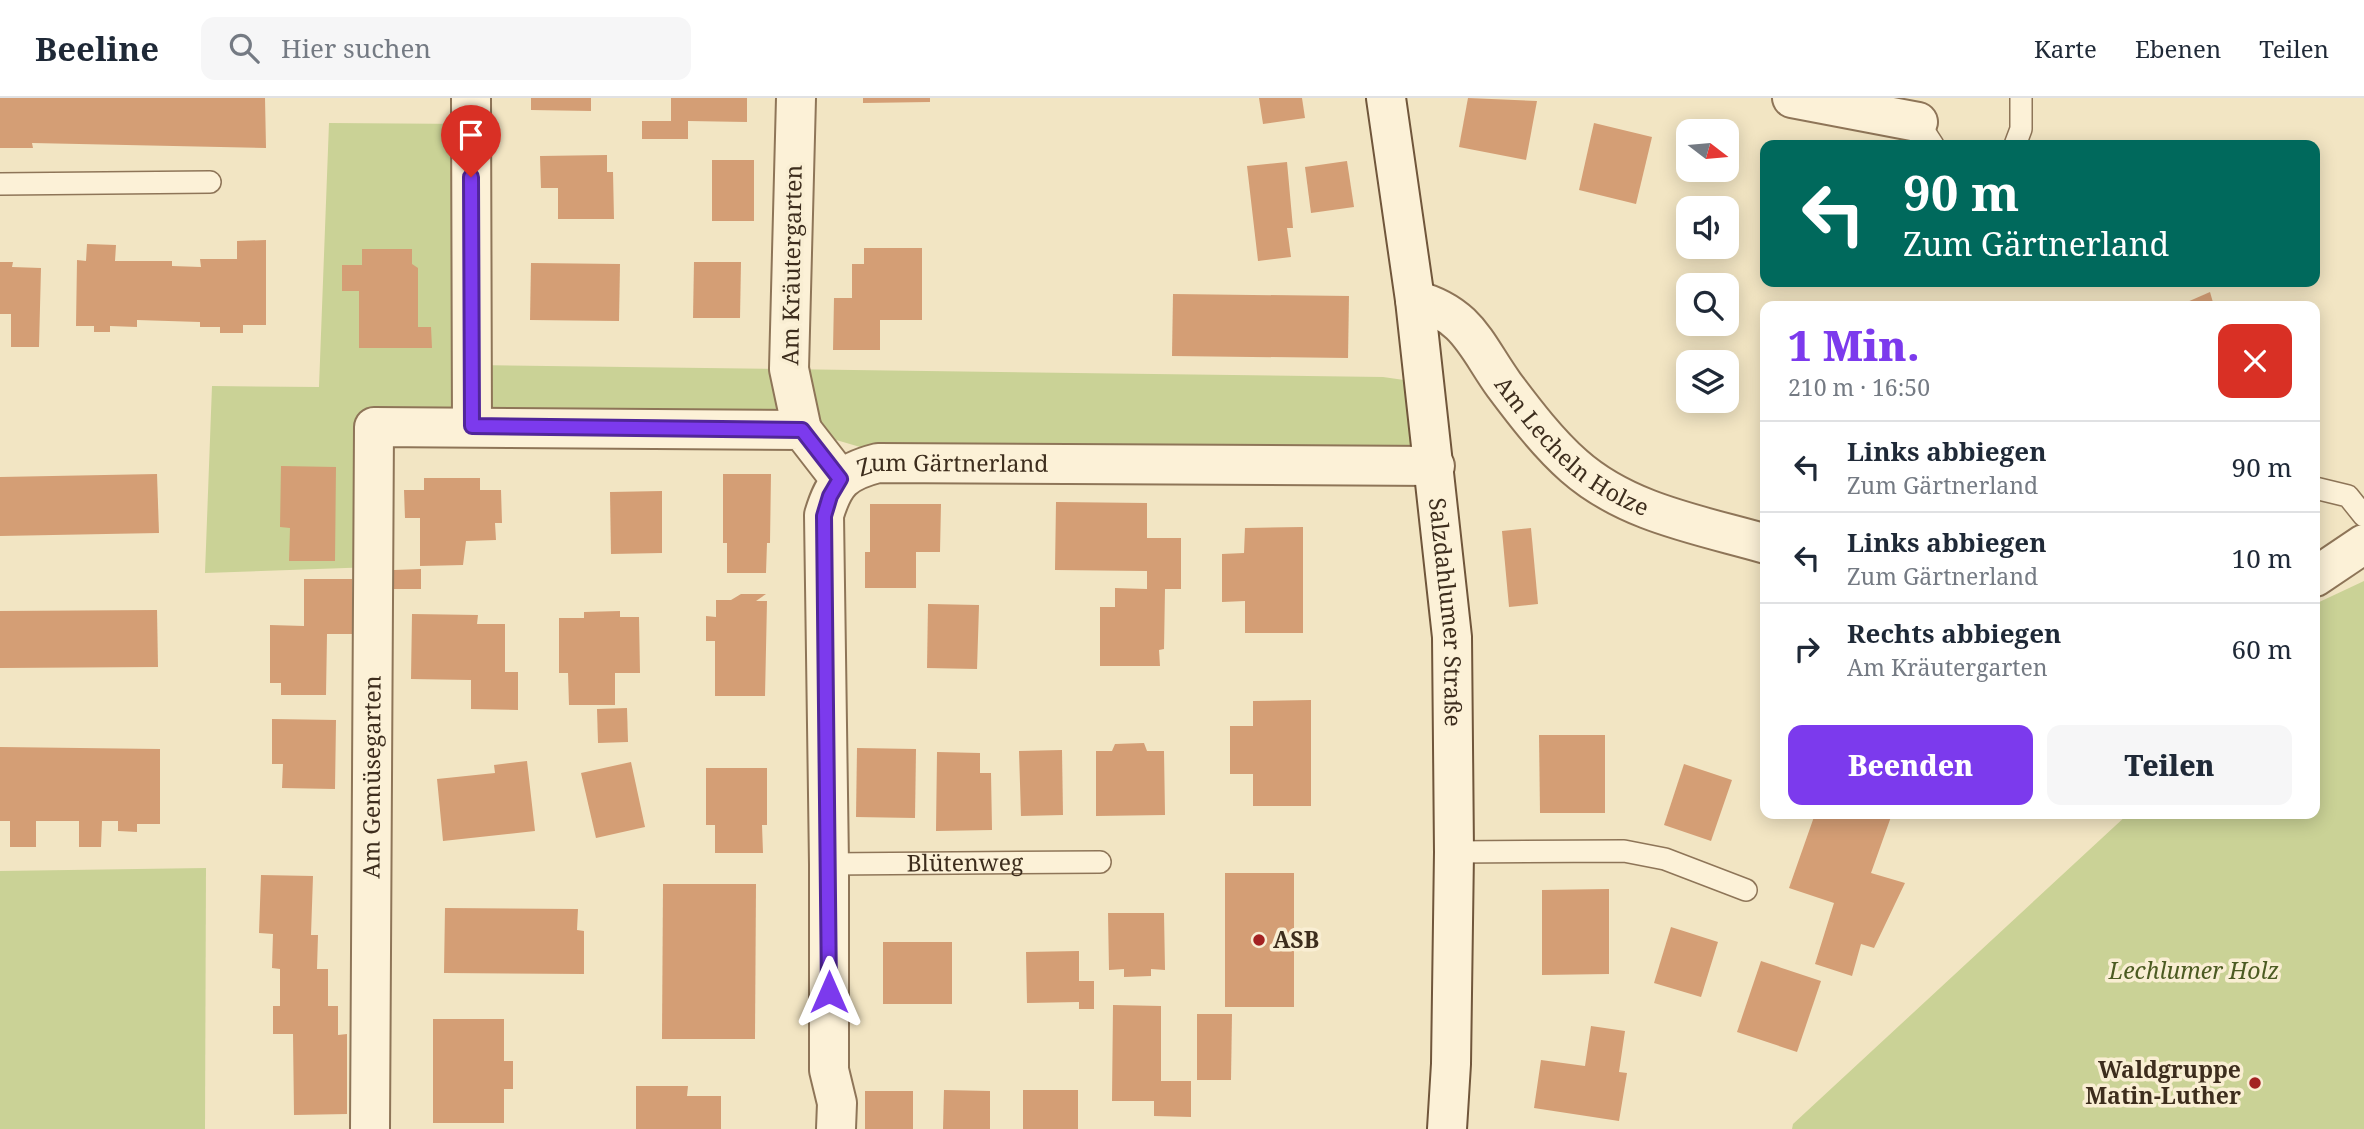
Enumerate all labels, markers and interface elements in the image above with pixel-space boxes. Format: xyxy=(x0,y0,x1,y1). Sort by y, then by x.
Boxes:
search box xyxy=(201,17,691,80)
text: Beeline xyxy=(35,26,159,71)
icon: search xyxy=(225,29,263,67)
text: Hier suchen xyxy=(281,30,431,66)
text: Karte xyxy=(2034,32,2097,65)
text: Ebenen xyxy=(2135,32,2221,65)
text: Teilen xyxy=(2259,32,2329,65)
pin xyxy=(441,105,501,177)
icon: arrive xyxy=(452,116,490,154)
north arrow xyxy=(1676,119,1740,182)
map controls xyxy=(1676,119,1739,413)
text: 90 m xyxy=(1903,159,2019,225)
street label: Am Kräutergarten xyxy=(773,164,809,366)
icon: left xyxy=(1788,168,1879,259)
button: sound xyxy=(1676,196,1739,259)
text: Zum Gärtnerland xyxy=(1903,222,2169,265)
button: search xyxy=(1676,273,1739,336)
text: 1 Min. xyxy=(1788,316,1920,373)
button: close xyxy=(2218,324,2292,398)
button: layers xyxy=(1676,350,1739,413)
street label: Am Lecheln Holze xyxy=(1488,369,1654,523)
text: 210 m · 16:50 xyxy=(1788,371,1930,403)
text: Links abbiegen xyxy=(1847,433,2046,469)
street label: Zum Gärtnerland xyxy=(852,446,1049,483)
icon: left xyxy=(1788,448,1826,486)
text: 90 m xyxy=(2232,449,2292,485)
text: Zum Gärtnerland xyxy=(1847,469,2038,501)
street label: Salzdahlumer Straße xyxy=(1422,496,1470,727)
text: Links abbiegen xyxy=(1847,524,2046,560)
icon: left xyxy=(1788,539,1826,577)
text: 10 m xyxy=(2232,540,2292,576)
text: Zum Gärtnerland xyxy=(1847,560,2038,592)
text: Rechts abbiegen xyxy=(1847,615,2061,651)
icon: right xyxy=(1788,630,1826,668)
text: 60 m xyxy=(2232,631,2292,667)
text: Am Kräutergarten xyxy=(1847,651,2048,683)
street label: Am Gemüsegarten xyxy=(354,675,388,879)
button: Beenden xyxy=(1788,725,2033,805)
button: Teilen xyxy=(2047,725,2292,805)
street label: Blütenweg xyxy=(907,846,1024,878)
place label: ASB xyxy=(1273,923,1319,955)
marker: ASB xyxy=(1251,932,1267,948)
park label: Lechlumer Holz xyxy=(2108,954,2279,986)
position arrow xyxy=(792,955,866,1029)
place label: Waldgruppe Matin-Luther xyxy=(2085,1053,2241,1111)
marker: Waldgruppe Matin-Luther xyxy=(2247,1075,2263,1091)

